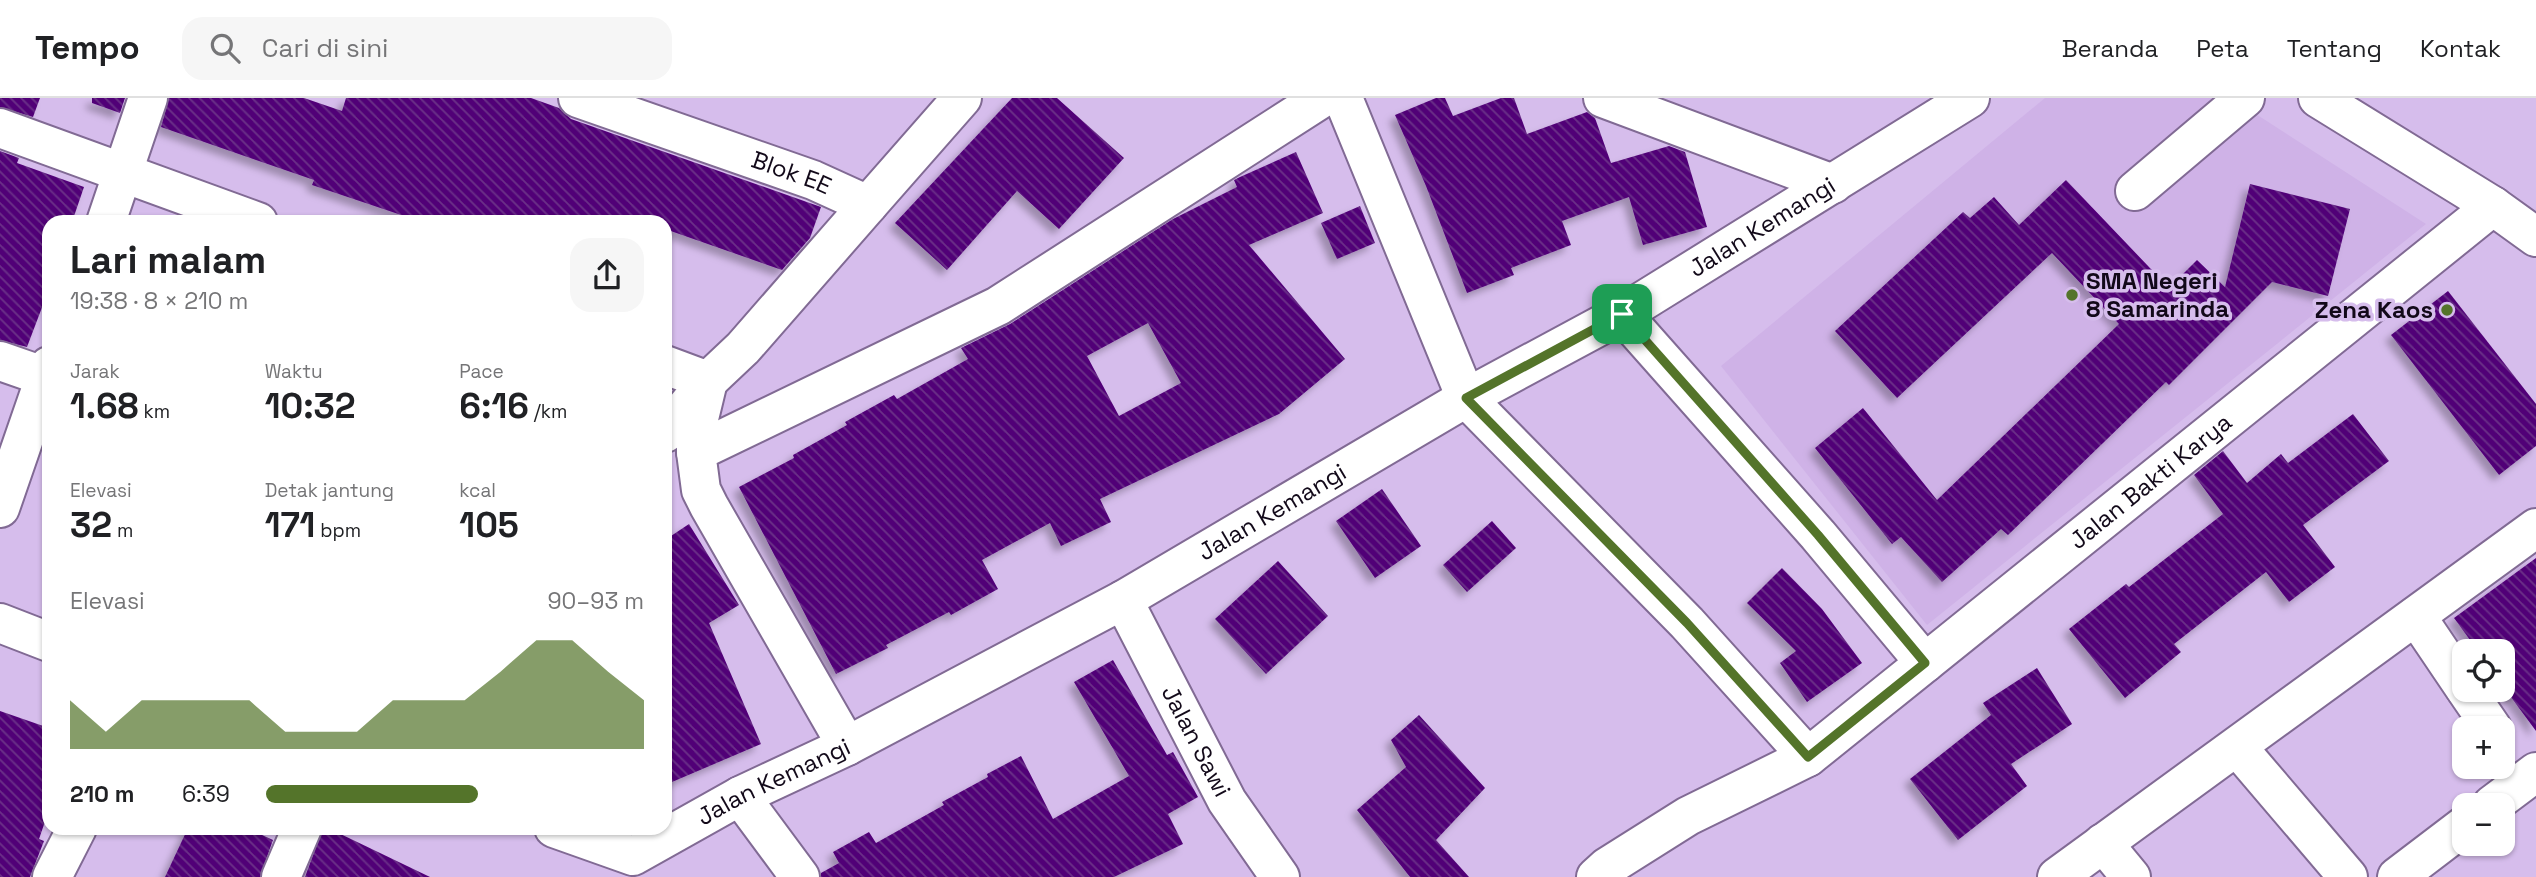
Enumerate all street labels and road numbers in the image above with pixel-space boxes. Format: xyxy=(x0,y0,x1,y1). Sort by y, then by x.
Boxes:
street label: Blok EE xyxy=(747,144,836,201)
street label: Jalan Kemangi xyxy=(1683,169,1841,284)
street label: Jalan Bakti Karya xyxy=(2063,406,2238,556)
street label: Jalan Kemangi xyxy=(1192,456,1352,567)
street label: Jalan Sawi xyxy=(1155,680,1238,802)
street label: Jalan Kemangi xyxy=(691,731,855,832)

